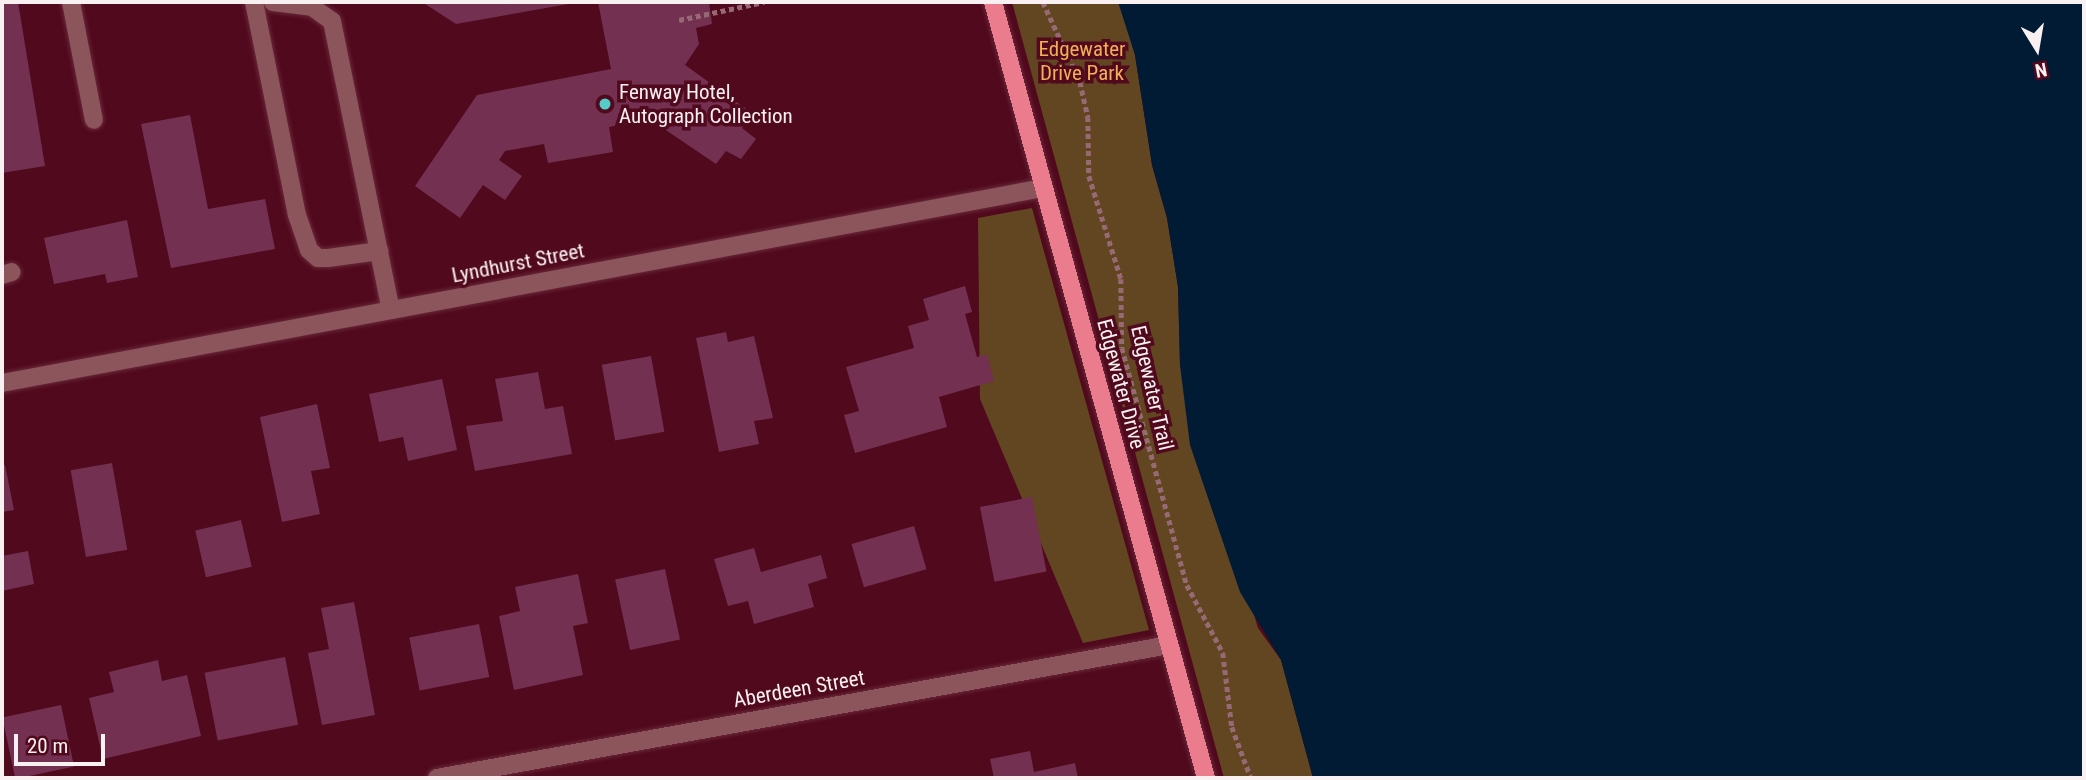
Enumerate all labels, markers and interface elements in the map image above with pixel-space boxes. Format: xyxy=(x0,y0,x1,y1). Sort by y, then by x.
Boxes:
north arrow xyxy=(2002,14,2072,84)
park label: Edgewater Drive Park xyxy=(1038,36,1126,86)
text: N xyxy=(2033,58,2049,83)
place label: Fenway Hotel, Autograph Collection xyxy=(619,79,793,129)
marker: Fenway Hotel, Autograph Collection xyxy=(597,96,613,112)
street label: Lyndhurst Street xyxy=(450,238,586,288)
street label: Edgewater Drive xyxy=(1092,316,1150,452)
street label: Edgewater Trail xyxy=(1125,323,1179,453)
street label: Aberdeen Street xyxy=(731,665,867,713)
scale bar xyxy=(18,720,108,764)
text: 20 m xyxy=(27,734,68,758)

